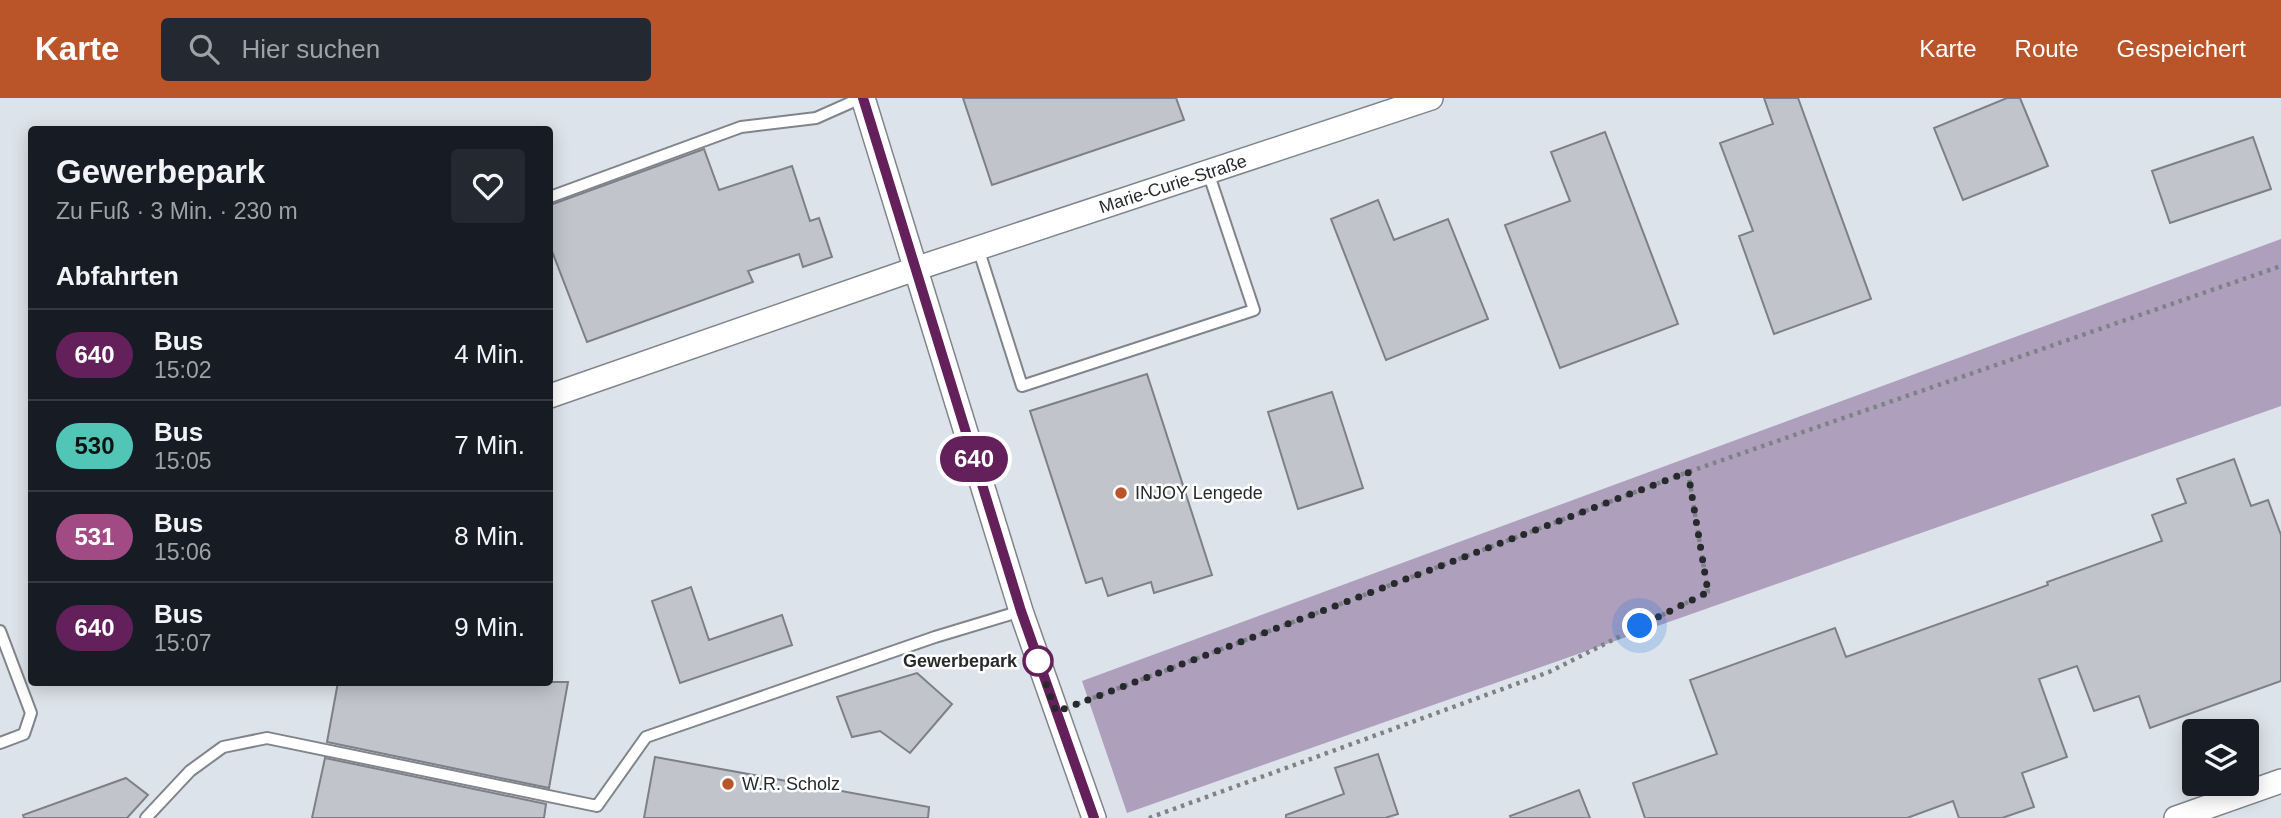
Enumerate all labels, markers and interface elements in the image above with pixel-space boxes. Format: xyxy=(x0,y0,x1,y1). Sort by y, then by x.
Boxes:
search box xyxy=(161,18,651,81)
text: Karte xyxy=(35,30,119,67)
icon: search xyxy=(185,30,223,68)
text: Hier suchen xyxy=(241,34,380,64)
text: Karte xyxy=(1919,35,1977,62)
text: Route xyxy=(2015,35,2079,62)
text: Gespeichert xyxy=(2117,35,2246,62)
button: heart xyxy=(451,149,525,223)
street label: Marie-Curie-Straße xyxy=(1097,151,1249,217)
text: Gewerbepark xyxy=(56,153,265,190)
text: Zu Fuß · 3 Min. · 230 m xyxy=(56,198,298,224)
text: Abfahrten xyxy=(56,261,179,291)
text: Bus xyxy=(154,326,203,356)
text: 4 Min. xyxy=(454,339,525,369)
text: 640 xyxy=(74,341,115,368)
text: 15:02 xyxy=(154,357,212,383)
text: Bus xyxy=(154,417,203,447)
text: 7 Min. xyxy=(454,430,525,460)
text: 530 xyxy=(74,432,115,459)
line badge: 640 xyxy=(934,436,1014,482)
text: 640 xyxy=(954,445,994,472)
text: 15:05 xyxy=(154,448,212,474)
place label: INJOY Lengede xyxy=(1135,483,1263,503)
marker: INJOY Lengede xyxy=(1113,485,1129,501)
text: Bus xyxy=(154,508,203,538)
text: 8 Min. xyxy=(454,521,525,551)
text: 531 xyxy=(74,523,115,550)
text: 15:06 xyxy=(154,539,212,565)
text: Bus xyxy=(154,599,203,629)
your location xyxy=(1622,608,1657,643)
text: 9 Min. xyxy=(454,612,525,642)
text: 640 xyxy=(74,614,115,641)
text: 15:07 xyxy=(154,630,212,656)
marker: Gewerbepark xyxy=(1023,646,1053,676)
place label: Gewerbepark xyxy=(903,651,1018,671)
map controls xyxy=(2182,719,2259,796)
button: layers xyxy=(2182,719,2259,796)
place label: W.R. Scholz xyxy=(742,774,840,794)
marker: W.R. Scholz xyxy=(720,776,736,792)

